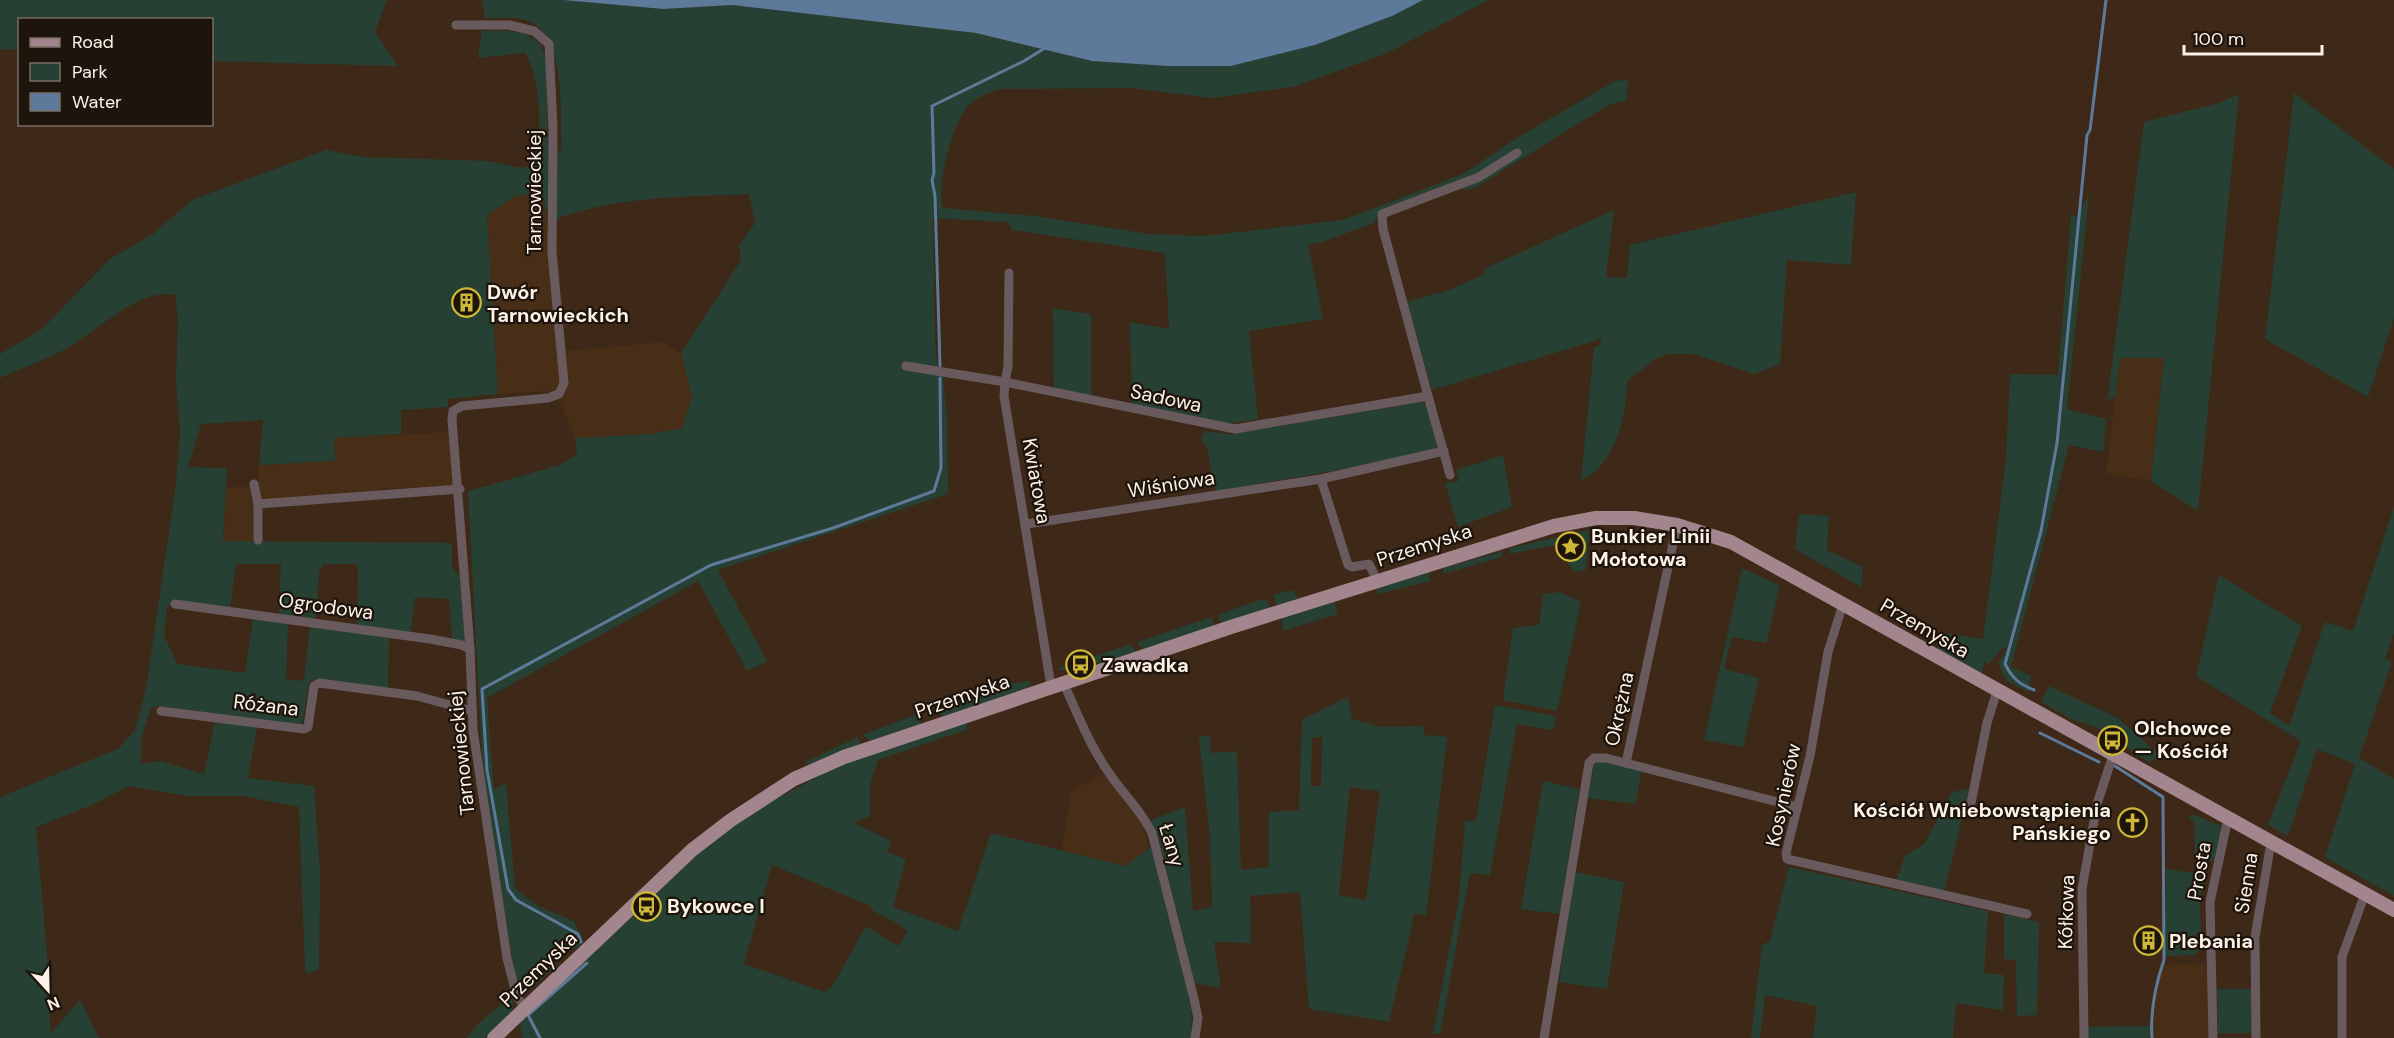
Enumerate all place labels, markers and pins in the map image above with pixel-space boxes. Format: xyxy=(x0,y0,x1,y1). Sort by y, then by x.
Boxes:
place label: Dwór Tarnowieckich xyxy=(487,279,629,328)
building icon: Dwór Tarnowieckich xyxy=(450,287,482,319)
place label: Bunkier Linii Mołotowa xyxy=(1591,523,1710,572)
place icon: Bunkier Linii Mołotowa xyxy=(1554,531,1586,563)
bus stop icon: Zawadka xyxy=(1065,649,1097,681)
place label: Zawadka xyxy=(1102,652,1189,678)
place label: Olchowce — Kościół xyxy=(2134,715,2232,764)
bus stop icon: Olchowce — Kościół xyxy=(2097,724,2129,756)
place label: Kościół Wniebowstąpienia Pańskiego xyxy=(1853,797,2111,846)
church icon: Kościół Wniebowstąpienia Pańskiego xyxy=(2116,806,2148,838)
bus stop icon: Bykowce I xyxy=(630,890,662,922)
place label: Bykowce I xyxy=(667,893,765,919)
building icon: Plebania xyxy=(2132,925,2164,957)
place label: Plebania xyxy=(2169,928,2253,954)

